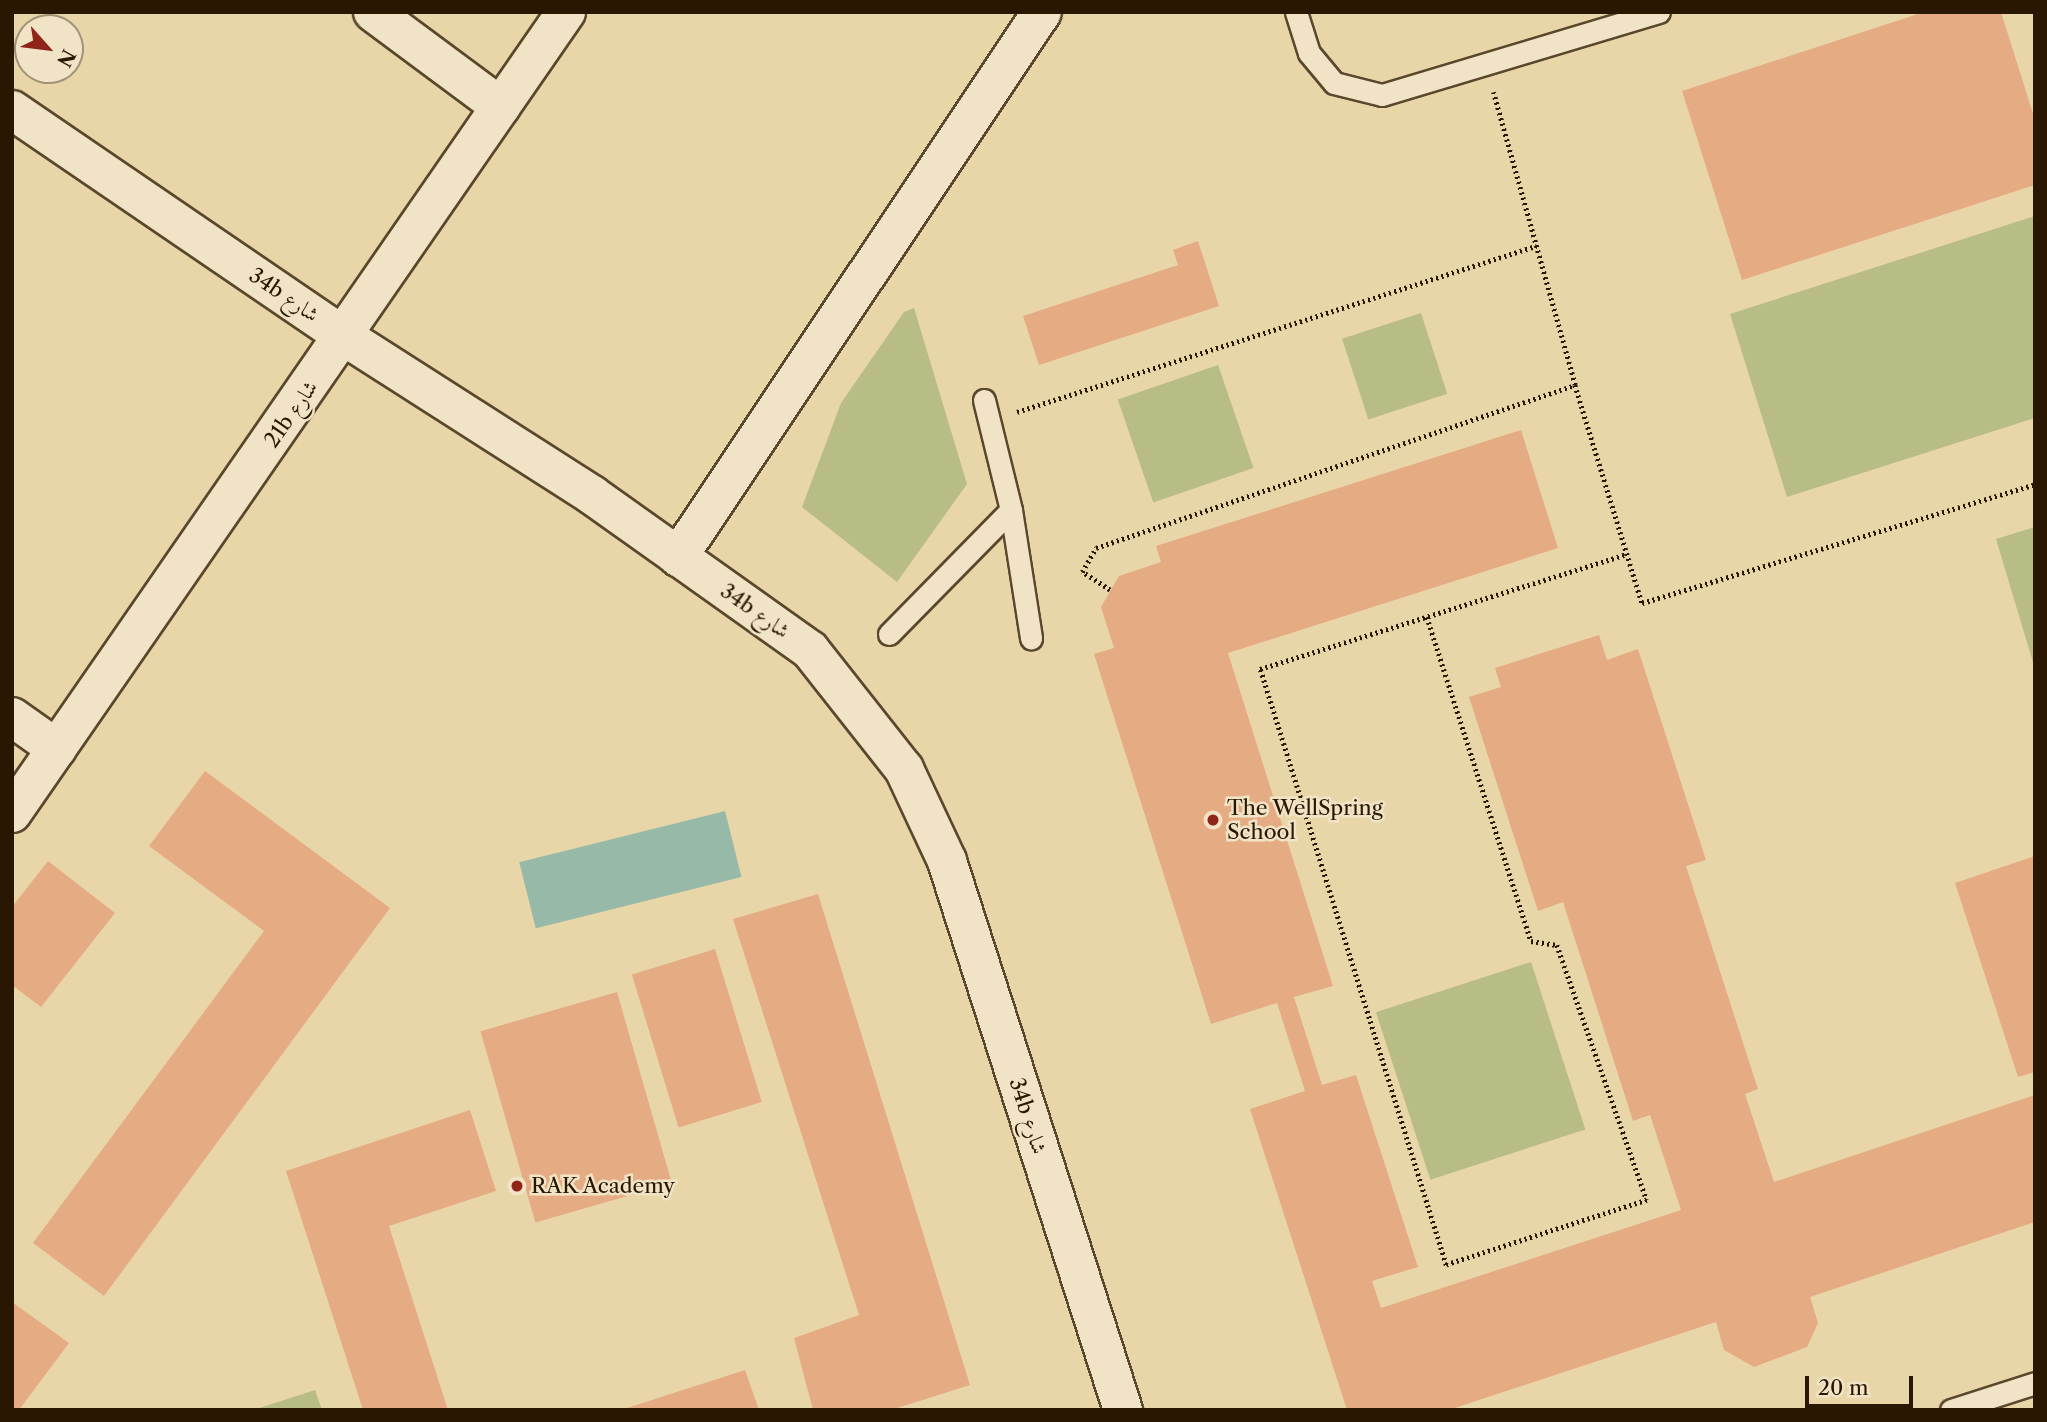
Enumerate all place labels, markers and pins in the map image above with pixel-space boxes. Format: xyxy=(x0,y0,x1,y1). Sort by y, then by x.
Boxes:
place label: The WellSpring School xyxy=(1227,795,1384,845)
marker: The WellSpring School xyxy=(1205,812,1221,828)
place label: RAK Academy xyxy=(531,1173,676,1199)
marker: RAK Academy xyxy=(509,1178,525,1194)

